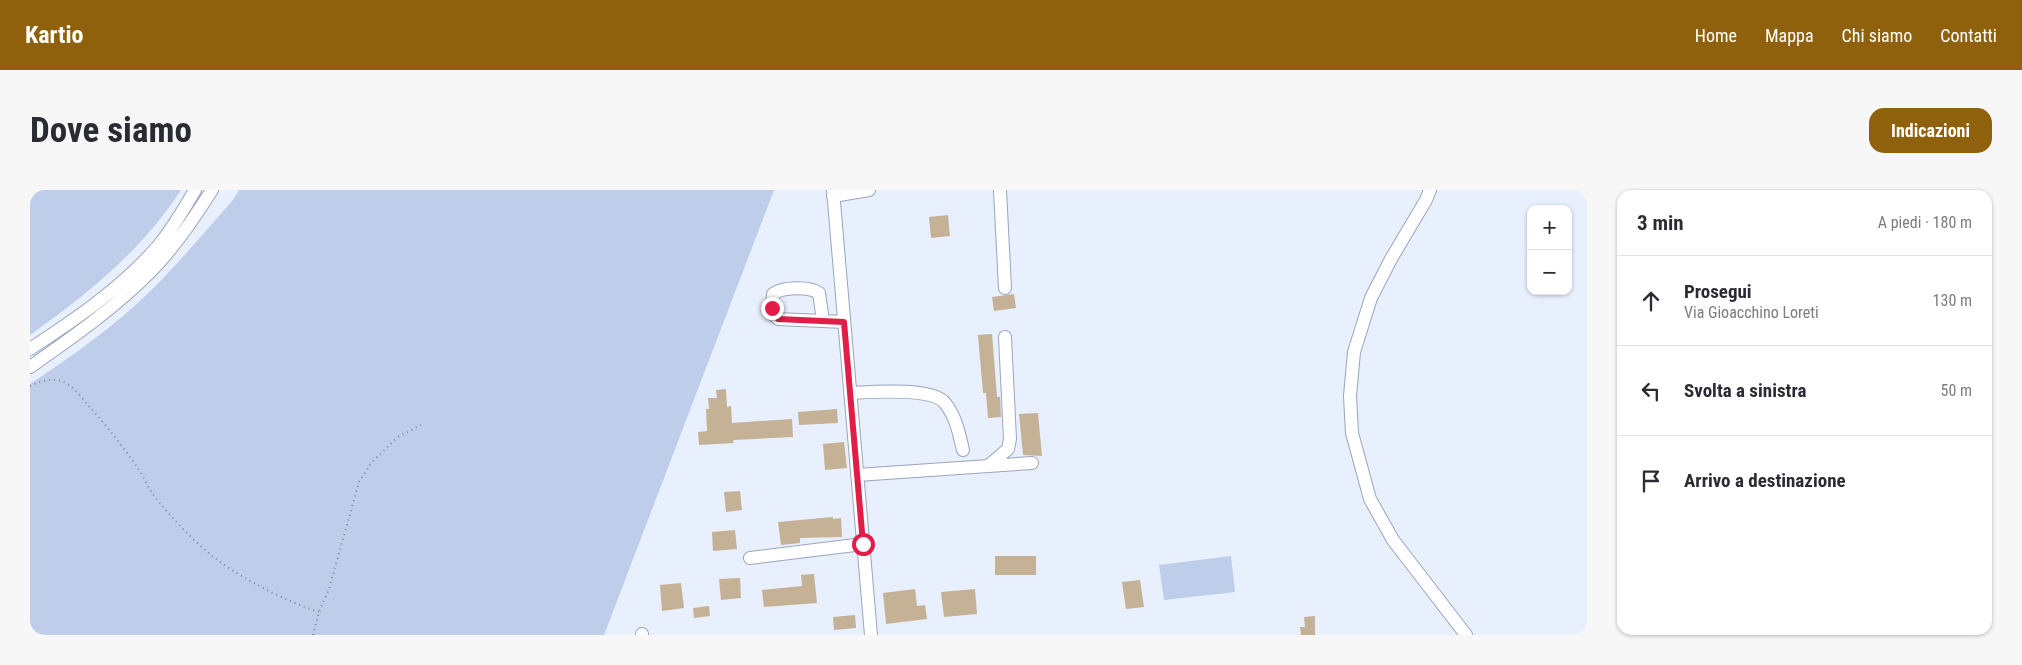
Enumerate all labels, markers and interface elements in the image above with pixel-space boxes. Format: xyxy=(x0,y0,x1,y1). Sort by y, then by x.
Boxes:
text: Kartio xyxy=(25,21,83,49)
text: Home xyxy=(1695,25,1737,46)
text: Mappa xyxy=(1765,25,1814,46)
text: Chi siamo xyxy=(1842,25,1912,46)
text: Contatti xyxy=(1940,25,1997,46)
button: Indicazioni xyxy=(1869,108,1992,153)
text: Dove siamo xyxy=(30,110,192,151)
map controls xyxy=(1527,205,1572,295)
button: + xyxy=(1527,205,1572,250)
text: 3 min xyxy=(1637,211,1684,235)
text: A piedi · 180 m xyxy=(1878,213,1972,232)
button: − xyxy=(1527,250,1572,295)
text: Prosegui xyxy=(1684,280,1752,303)
icon: ahead xyxy=(1637,287,1665,315)
text: 130 m xyxy=(1933,291,1972,310)
route end xyxy=(761,297,784,320)
text: Via Gioacchino Loreti xyxy=(1684,303,1819,322)
icon: left xyxy=(1637,377,1665,405)
text: Svolta a sinistra xyxy=(1684,379,1806,402)
text: 50 m xyxy=(1940,381,1972,400)
icon: arrive xyxy=(1637,467,1665,495)
text: Arrivo a destinazione xyxy=(1684,469,1846,492)
route start xyxy=(852,533,875,556)

